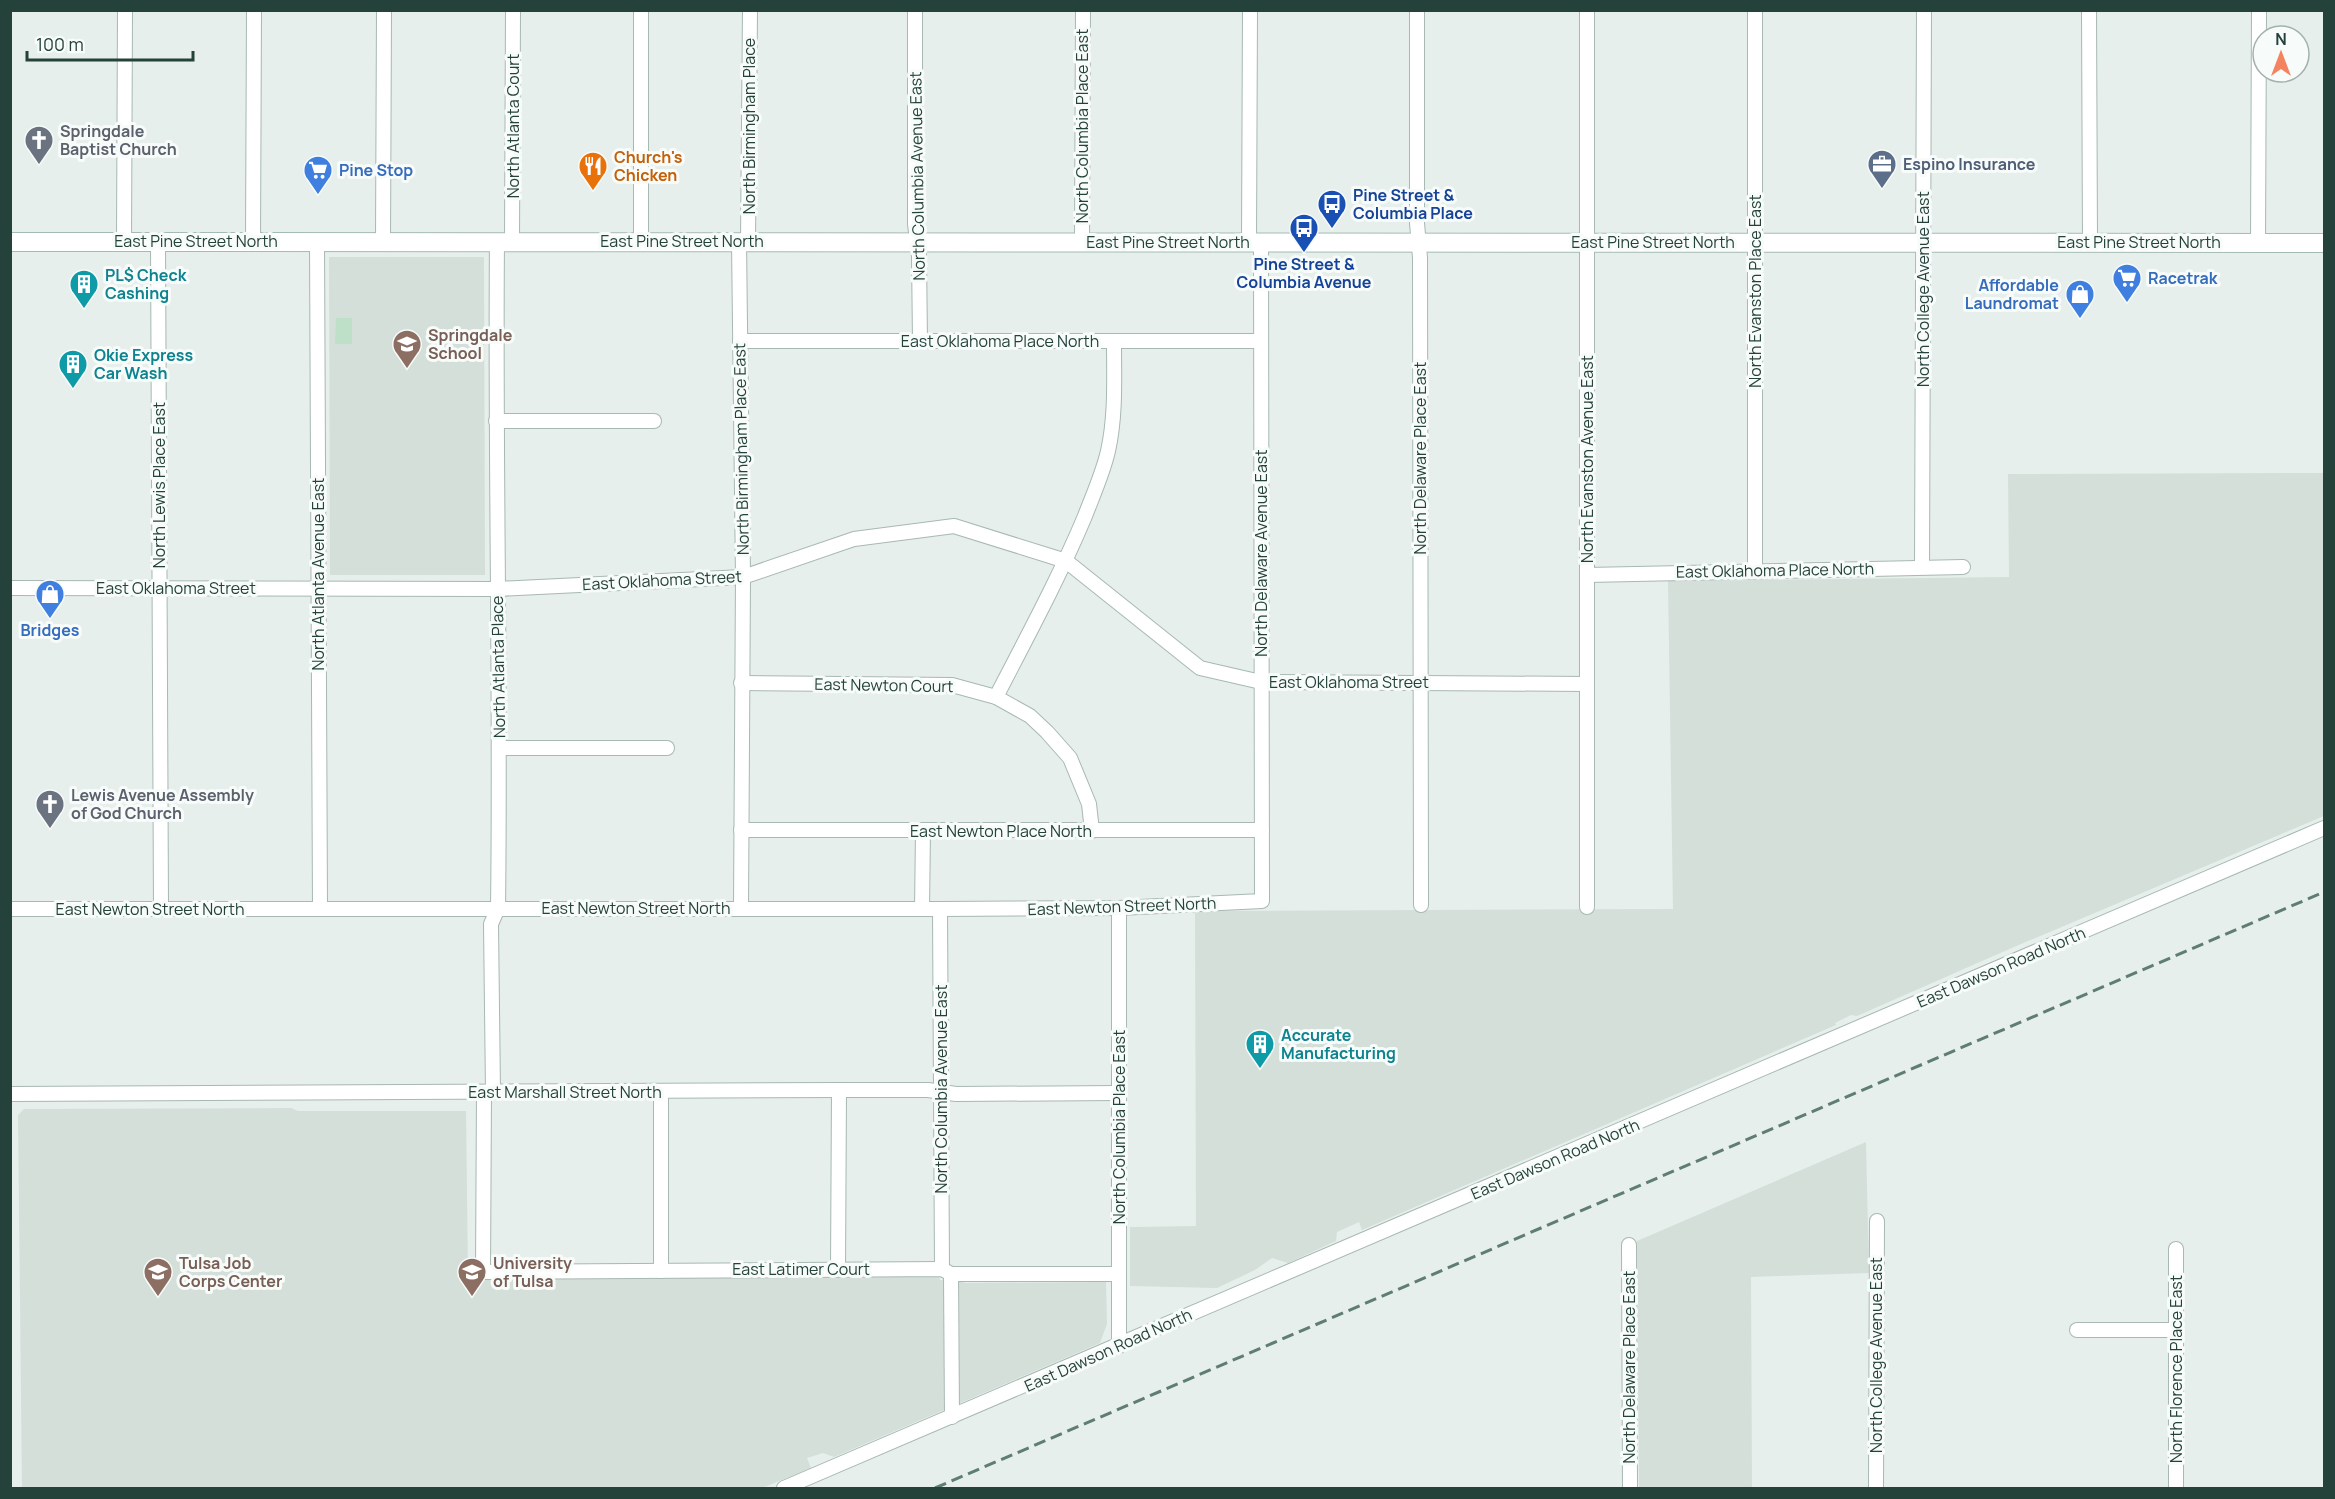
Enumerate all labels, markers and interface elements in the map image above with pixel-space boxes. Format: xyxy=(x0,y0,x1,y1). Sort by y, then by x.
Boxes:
scale bar xyxy=(27,24,194,62)
north arrow xyxy=(2251,24,2311,84)
text: N xyxy=(2275,28,2287,50)
street label: North Columbia Place East xyxy=(1071,29,1093,223)
text: 100 m xyxy=(36,32,84,56)
street label: North Birmingham Place xyxy=(738,38,760,214)
street label: North Atlanta Court xyxy=(502,54,524,198)
street label: North Columbia Avenue East xyxy=(904,71,930,281)
place label: Springdale Baptist Church xyxy=(60,120,177,160)
church icon: Springdale Baptist Church xyxy=(23,124,55,166)
place label: Church's Chicken xyxy=(614,146,683,186)
office icon: Espino Insurance xyxy=(1866,148,1898,190)
restaurant icon: Church's Chicken xyxy=(577,150,609,192)
place label: Espino Insurance xyxy=(1903,153,2036,175)
supermarket icon: Pine Stop xyxy=(302,154,334,196)
place label: Pine Stop xyxy=(339,159,413,181)
place label: Pine Street & Columbia Place xyxy=(1353,184,1473,224)
bus stop icon: Pine Street & Columbia Place xyxy=(1316,188,1348,230)
street label: North College Avenue East xyxy=(1912,191,1934,387)
street label: North Evanston Place East xyxy=(1744,194,1766,388)
bus stop icon: Pine Street & Columbia Avenue xyxy=(1288,212,1320,254)
street label: East Pine Street North xyxy=(114,230,278,252)
street label: East Pine Street North xyxy=(600,230,764,252)
street label: East Pine Street North xyxy=(1086,231,1250,253)
street label: East Pine Street North xyxy=(1571,231,1735,253)
street label: East Pine Street North xyxy=(2057,231,2221,253)
place label: Pine Street & Columbia Avenue xyxy=(1237,253,1372,293)
supermarket icon: Racetrak xyxy=(2111,262,2143,304)
place label: PL$ Check Cashing xyxy=(105,264,187,304)
place label: Racetrak xyxy=(2148,267,2218,289)
building icon: PL$ Check Cashing xyxy=(68,268,100,310)
place label: Affordable Laundromat xyxy=(1965,274,2059,314)
shop icon: Affordable Laundromat xyxy=(2064,278,2096,320)
place label: Springdale School xyxy=(428,324,513,364)
school or university icon: Springdale School xyxy=(391,328,423,370)
street label: East Oklahoma Place North xyxy=(901,330,1099,352)
street label: North Birmingham Place East xyxy=(728,343,754,555)
place label: Okie Express Car Wash xyxy=(94,344,194,384)
building icon: Okie Express Car Wash xyxy=(57,348,89,390)
street label: North Evanston Avenue East xyxy=(1576,355,1598,563)
street label: North Delaware Place East xyxy=(1409,362,1431,554)
street label: North Lewis Place East xyxy=(148,402,170,568)
street label: North Delaware Avenue East xyxy=(1250,449,1272,657)
street label: North Atlanta Avenue East xyxy=(307,478,329,670)
street label: East Oklahoma Place North xyxy=(1676,557,1874,583)
street label: East Oklahoma Street xyxy=(582,565,742,595)
street label: East Oklahoma Street xyxy=(96,577,256,599)
shop icon: Bridges xyxy=(34,578,66,620)
street label: North Atlanta Place xyxy=(486,596,510,738)
place label: Bridges xyxy=(21,619,80,641)
street label: East Oklahoma Street xyxy=(1269,671,1429,693)
street label: East Newton Court xyxy=(814,673,954,697)
place label: Lewis Avenue Assembly of God Church xyxy=(71,784,254,824)
church icon: Lewis Avenue Assembly of God Church xyxy=(34,788,66,830)
street label: East Newton Place North xyxy=(910,820,1092,842)
street label: East Newton Street North xyxy=(1027,892,1217,920)
street label: East Newton Street North xyxy=(542,897,730,919)
street label: East Newton Street North xyxy=(56,898,244,920)
street label: East Dawson Road North xyxy=(1913,921,2089,1013)
street label: North Columbia Avenue East xyxy=(930,984,952,1194)
place label: Accurate Manufacturing xyxy=(1281,1024,1396,1064)
building icon: Accurate Manufacturing xyxy=(1244,1028,1276,1070)
street label: North Columbia Place East xyxy=(1108,1030,1130,1224)
street label: East Marshall Street North xyxy=(468,1081,662,1103)
street label: East Dawson Road North xyxy=(1467,1113,1643,1205)
place label: Tulsa Job Corps Center xyxy=(179,1252,282,1292)
place label: University of Tulsa xyxy=(493,1252,572,1292)
school or university icon: Tulsa Job Corps Center xyxy=(142,1256,174,1298)
school or university icon: University of Tulsa xyxy=(456,1256,488,1298)
street label: North College Avenue East xyxy=(1865,1257,1887,1453)
street label: East Latimer Court xyxy=(732,1258,870,1280)
street label: North Delaware Place East xyxy=(1618,1271,1640,1463)
street label: North Florence Place East xyxy=(2165,1275,2187,1463)
street label: East Dawson Road North xyxy=(1021,1303,1195,1397)

